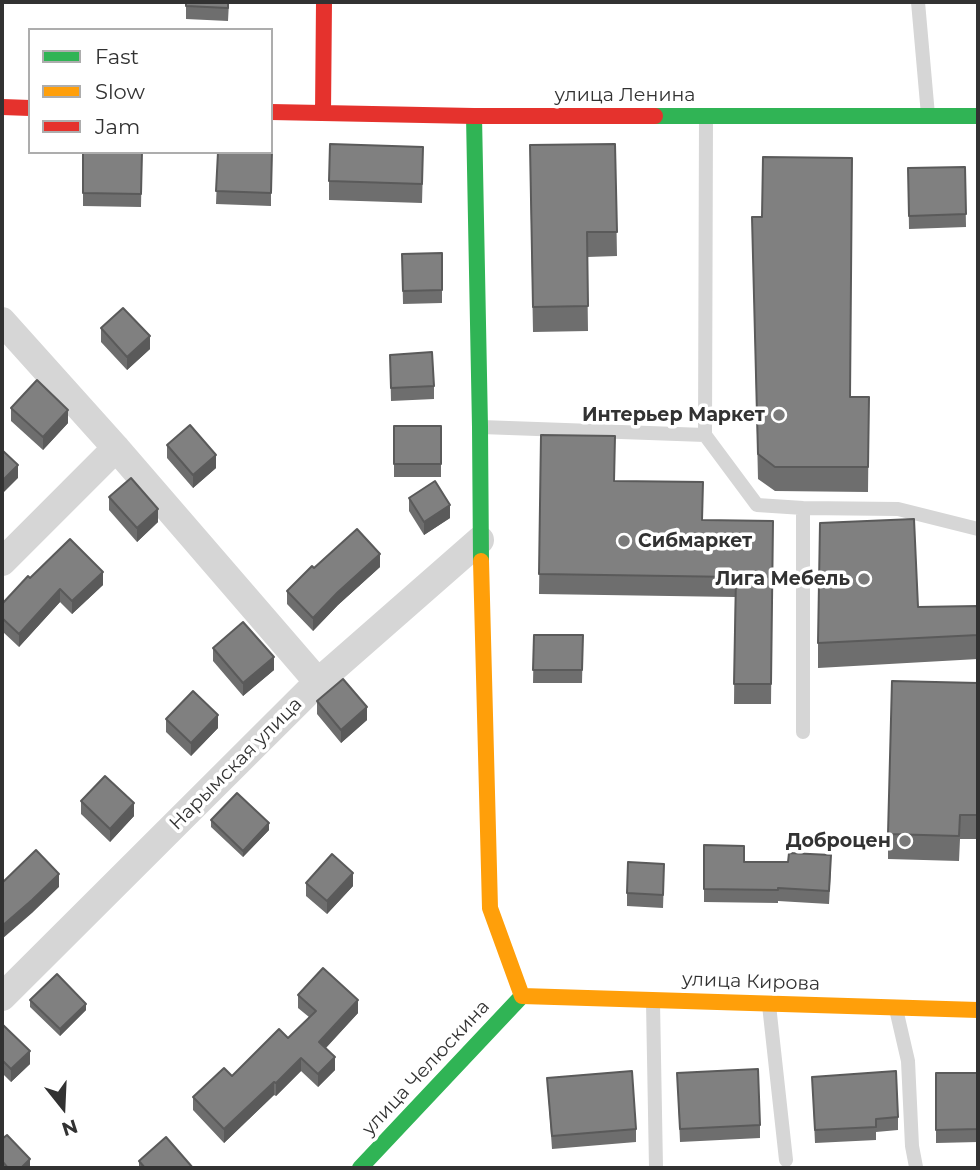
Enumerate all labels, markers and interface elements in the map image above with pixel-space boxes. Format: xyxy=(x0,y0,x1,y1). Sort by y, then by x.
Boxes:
legend xyxy=(28,28,273,154)
text: Fast xyxy=(95,44,139,69)
text: Slow xyxy=(95,79,145,104)
street label: улица Ленина xyxy=(555,84,695,106)
text: Jam xyxy=(95,114,140,139)
place label: Интерьер Маркет xyxy=(582,404,765,426)
marker: Интерьер Маркет xyxy=(771,407,787,423)
place label: Сибмаркет xyxy=(638,530,752,552)
marker: Сибмаркет xyxy=(616,533,632,549)
place label: Лига Мебель xyxy=(715,568,850,590)
marker: Лига Мебель xyxy=(856,571,872,587)
street label: Нарымская улица xyxy=(165,693,307,835)
place label: Доброцен xyxy=(786,830,891,852)
marker: Доброцен xyxy=(897,833,913,849)
street label: улица Кирова xyxy=(682,968,820,996)
street label: улица Челюскина xyxy=(357,996,495,1140)
north arrow xyxy=(28,1072,98,1142)
text: N xyxy=(59,1114,81,1141)

